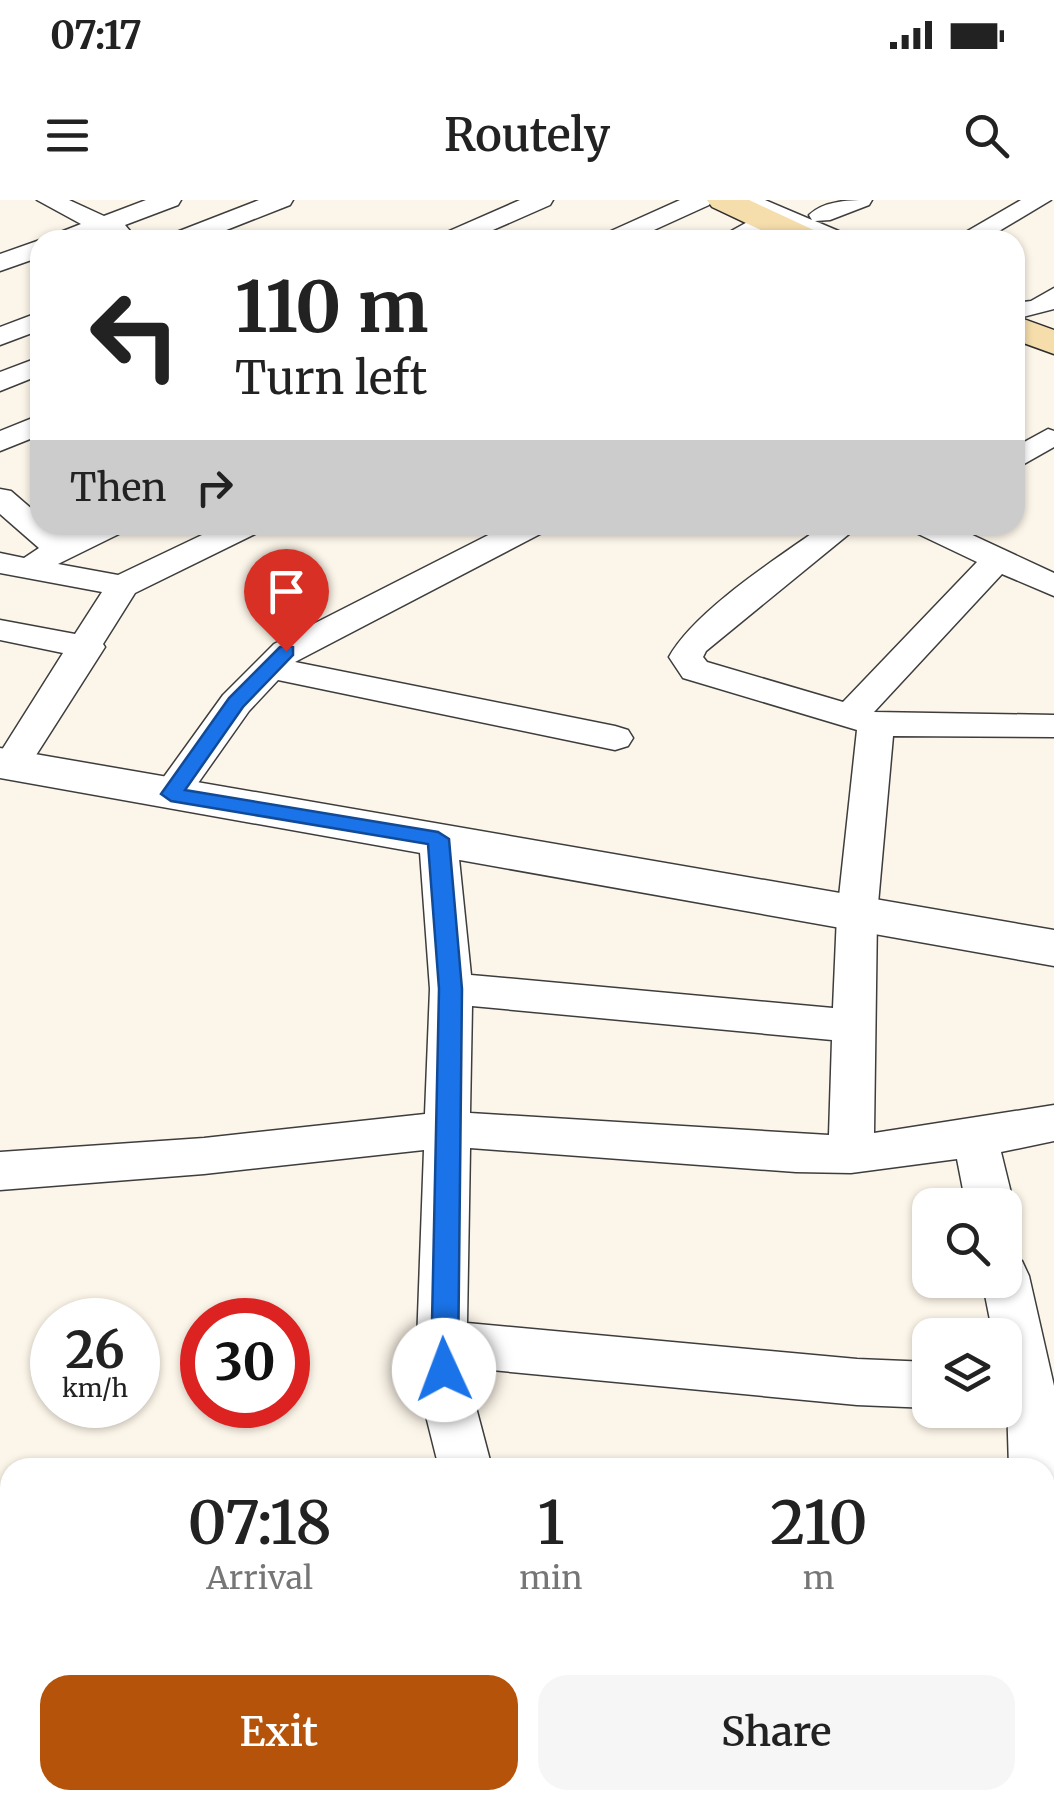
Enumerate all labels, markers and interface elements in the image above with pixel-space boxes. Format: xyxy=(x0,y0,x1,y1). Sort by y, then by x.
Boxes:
text: 07:17 xyxy=(50,12,142,59)
text: Routely xyxy=(444,107,610,163)
icon: menu xyxy=(40,108,95,163)
icon: search xyxy=(959,108,1014,163)
text: 110 m xyxy=(235,263,428,351)
icon: left xyxy=(70,270,200,400)
text: Turn left xyxy=(235,350,427,406)
icon: right xyxy=(187,460,242,515)
text: Then xyxy=(70,464,167,511)
pin xyxy=(244,549,329,652)
icon: arrive xyxy=(259,564,314,619)
map controls xyxy=(912,1188,1022,1428)
button: search xyxy=(912,1188,1022,1298)
speed limit sign: 30 xyxy=(180,1298,310,1428)
position arrow xyxy=(392,1318,496,1422)
button: layers xyxy=(912,1318,1022,1428)
text: 26 xyxy=(65,1319,125,1382)
text: km/h xyxy=(62,1372,128,1404)
text: 07:18 xyxy=(187,1485,332,1560)
text: 1 xyxy=(537,1485,565,1560)
text: 210 xyxy=(770,1485,868,1560)
text: Arrival xyxy=(206,1558,313,1598)
text: min xyxy=(519,1558,583,1598)
text: m xyxy=(803,1558,835,1598)
button: Exit xyxy=(40,1675,518,1790)
button: Share xyxy=(538,1675,1015,1790)

